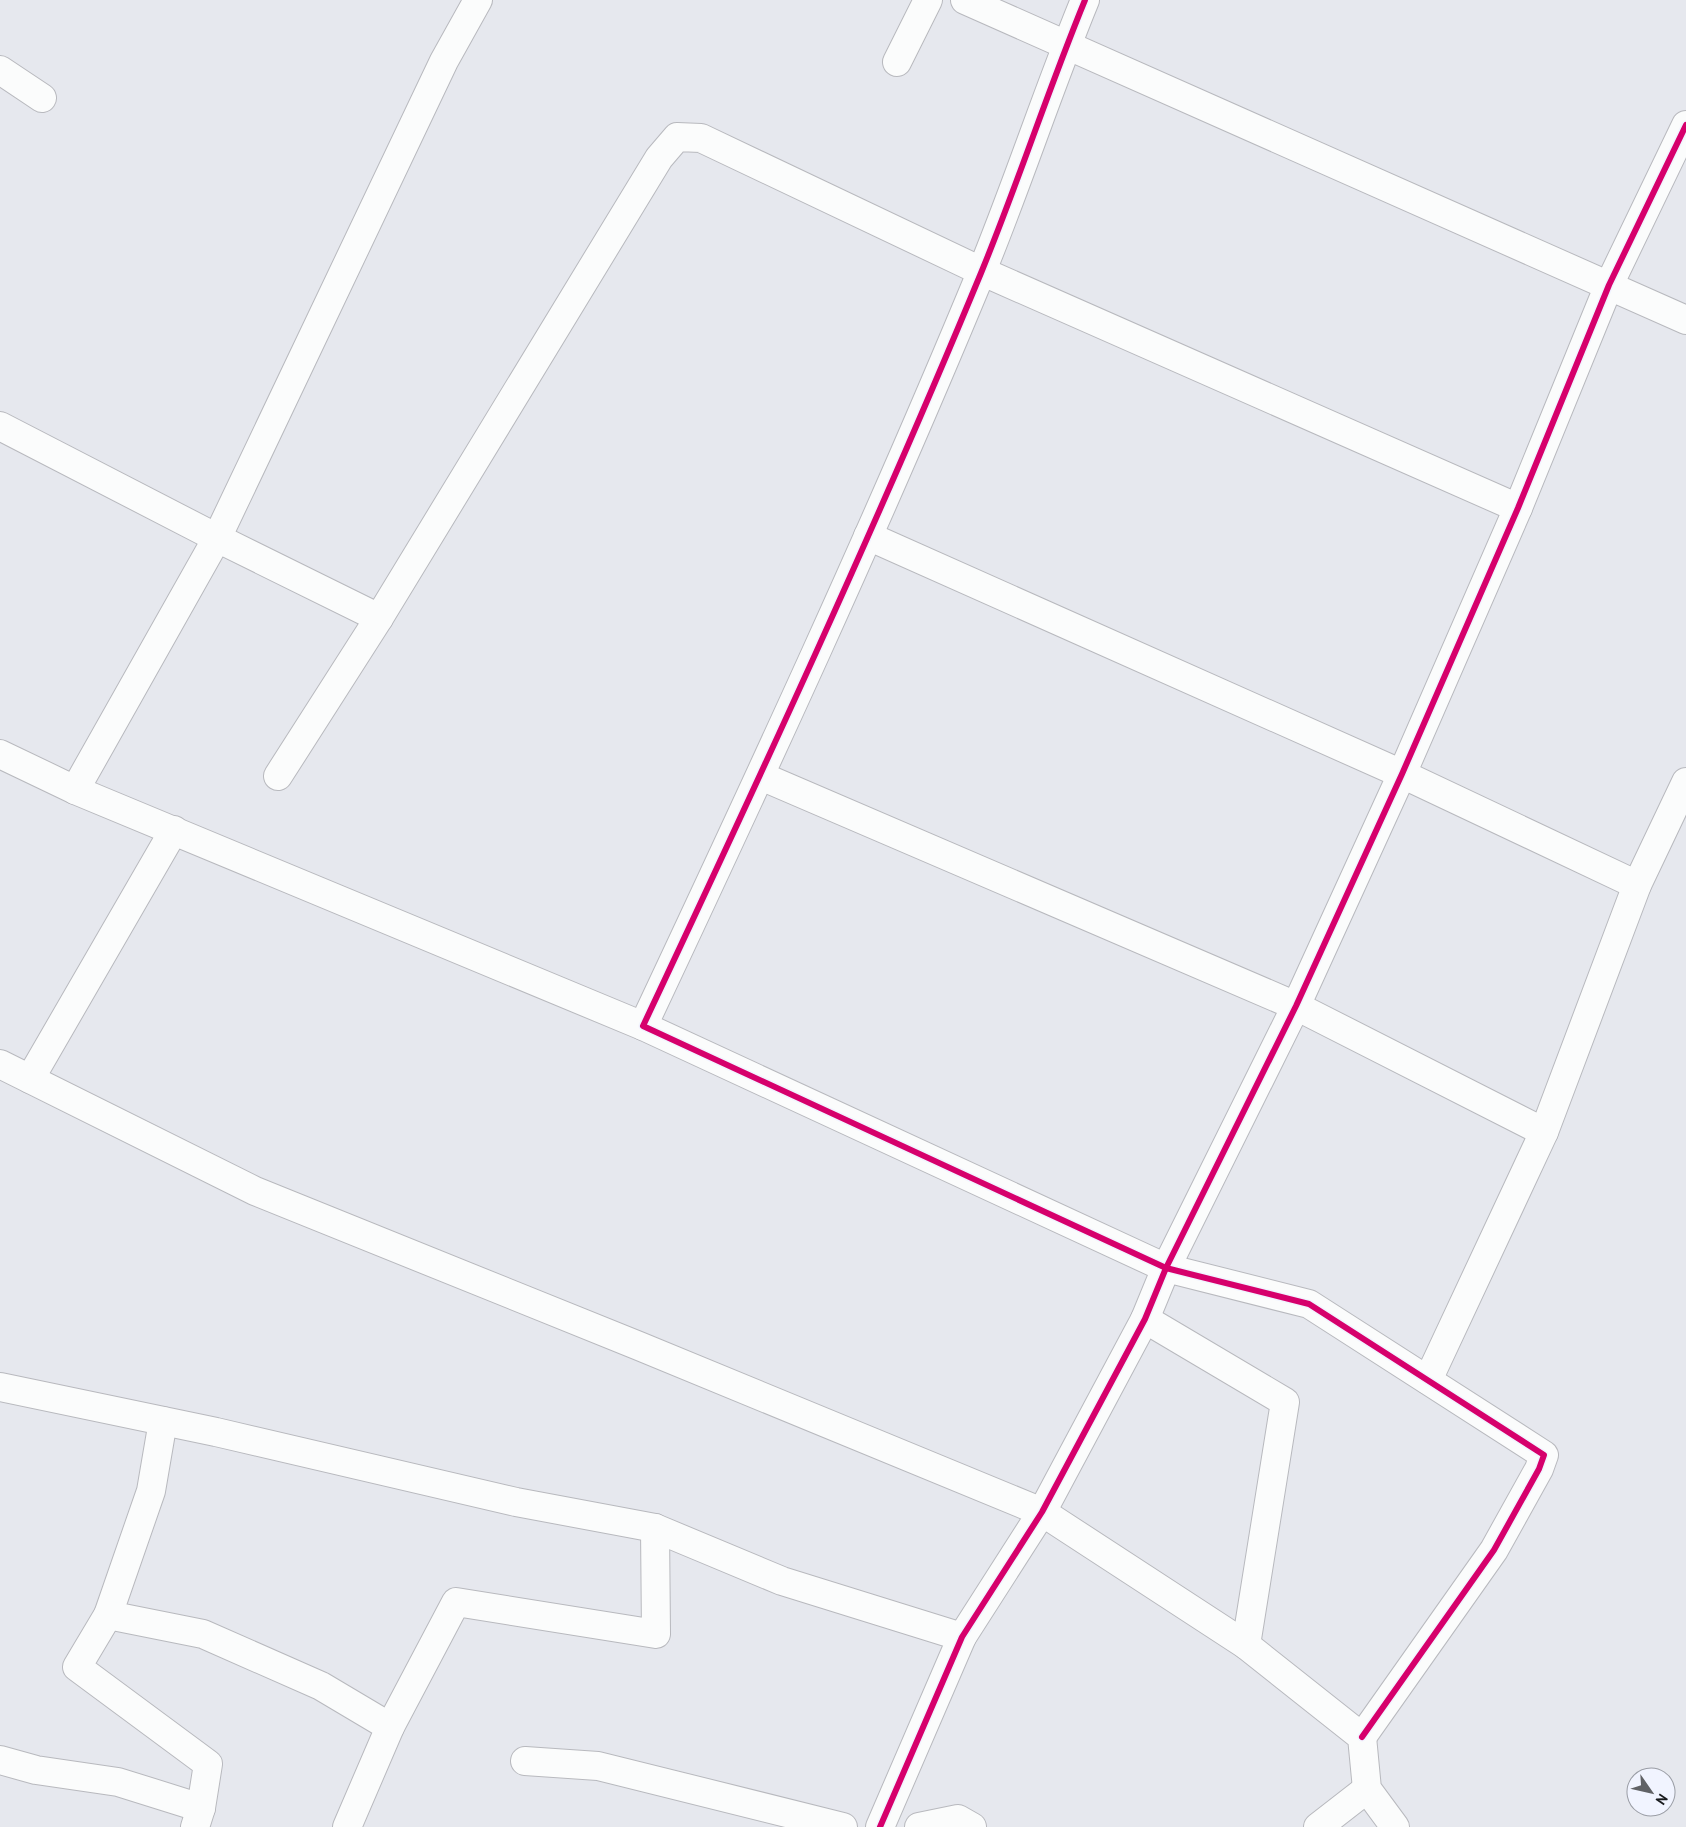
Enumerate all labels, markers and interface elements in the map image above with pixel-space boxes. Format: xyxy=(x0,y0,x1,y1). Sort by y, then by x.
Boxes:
north arrow xyxy=(1626,1767,1676,1817)
text: N xyxy=(1652,1790,1672,1808)

